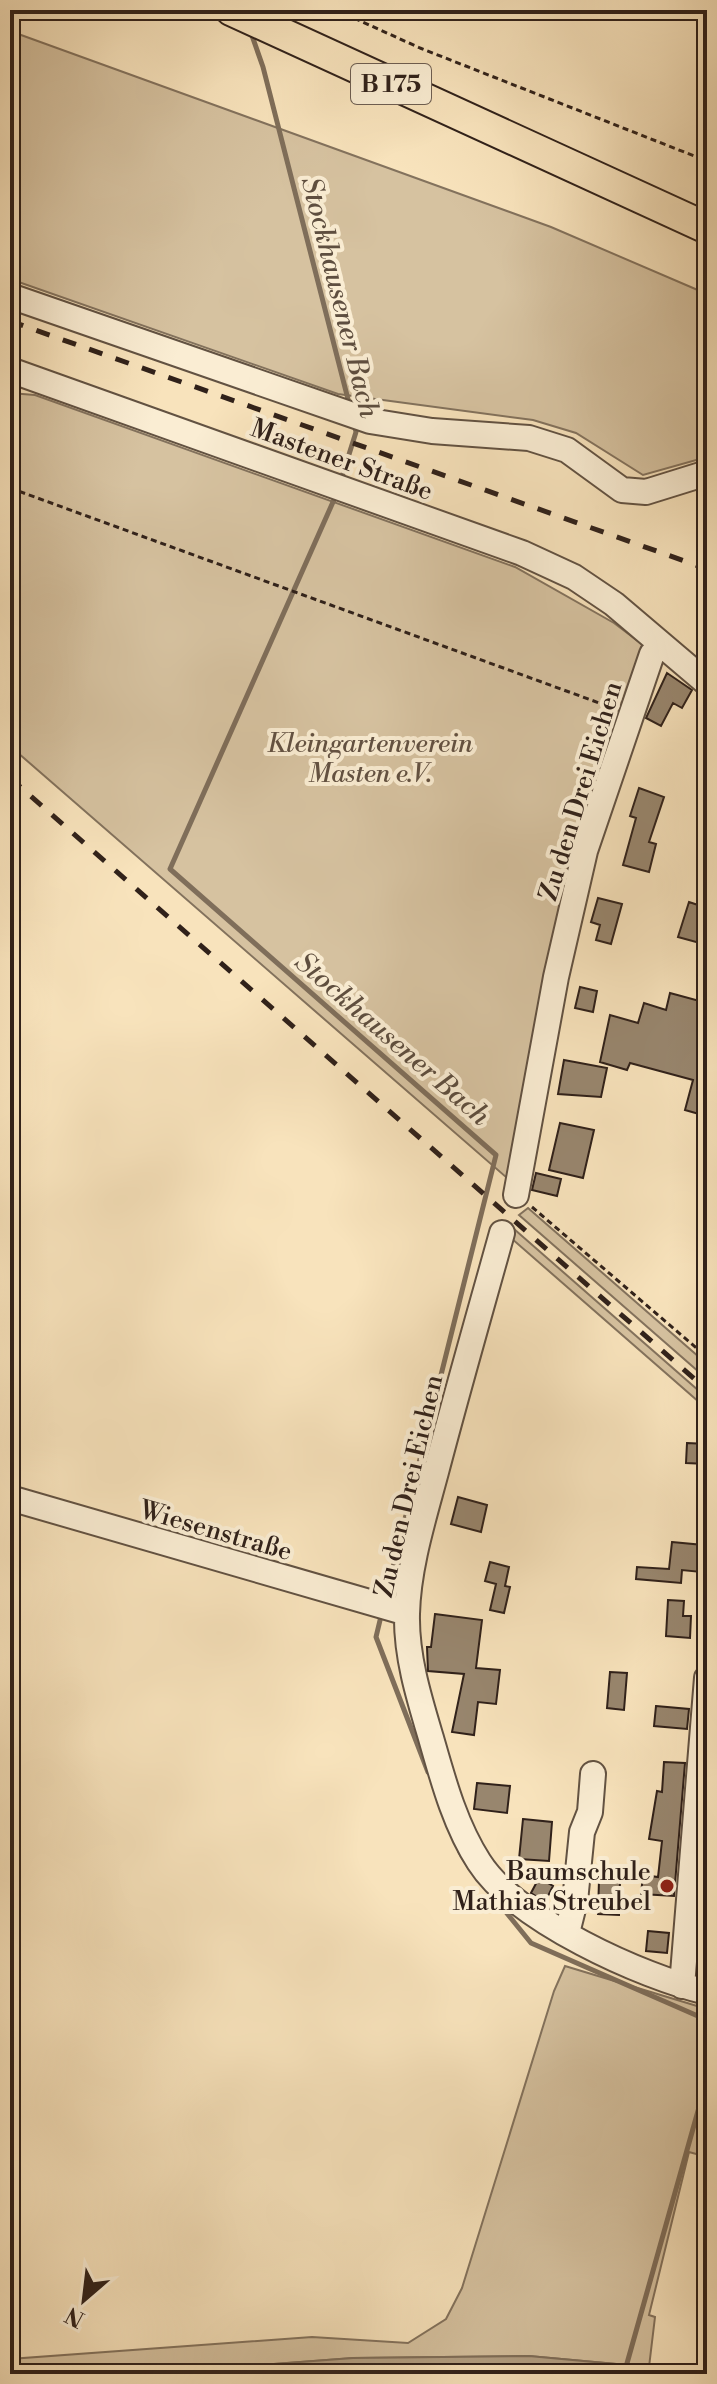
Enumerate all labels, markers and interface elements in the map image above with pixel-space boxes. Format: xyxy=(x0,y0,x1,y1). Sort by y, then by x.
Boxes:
road number: B 175 xyxy=(351,64,431,104)
water label: Stockhausener Bach xyxy=(293,173,387,422)
street label: Mastener Straße xyxy=(246,412,437,508)
street label: Zu den Drei Eichen xyxy=(532,678,630,905)
park label: Kleingartenverein Masten e.V. xyxy=(267,728,473,790)
water label: Stockhausener Bach xyxy=(287,945,497,1134)
street label: Zu den Drei Eichen xyxy=(368,1372,450,1601)
street label: Wiesenstraße xyxy=(135,1494,296,1568)
place label: Baumschule Mathias Streubel xyxy=(453,1856,651,1918)
marker: Baumschule Mathias Streubel xyxy=(658,1877,676,1895)
north arrow xyxy=(44,2260,124,2340)
text: N xyxy=(61,2300,89,2332)

